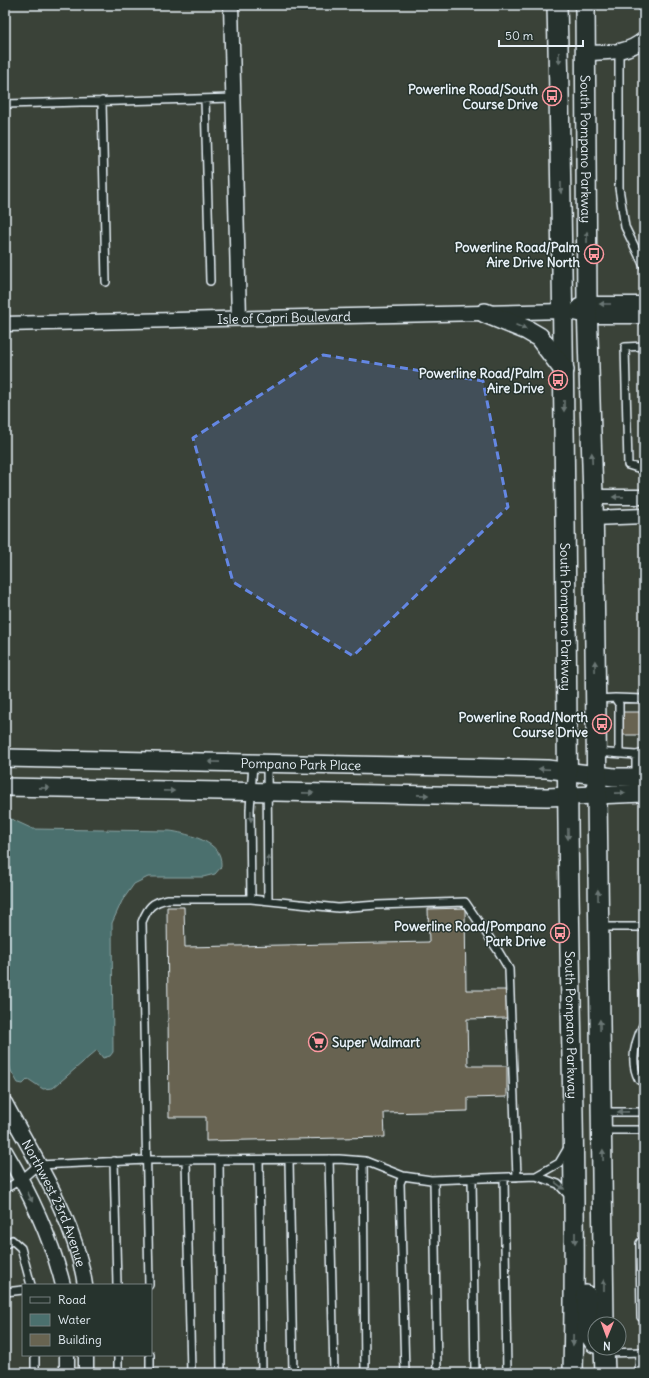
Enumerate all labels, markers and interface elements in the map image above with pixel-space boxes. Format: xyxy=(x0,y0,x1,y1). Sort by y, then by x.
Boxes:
scale bar xyxy=(499,22,583,48)
text: 50 m xyxy=(505,28,534,43)
one-way arrow xyxy=(555,52,562,64)
street label: South Pompano Parkway xyxy=(577,75,595,223)
place label: Powerline Road/South Course Drive xyxy=(408,81,538,113)
bus stop icon: Powerline Road/South Course Drive xyxy=(541,85,563,107)
one-way arrow xyxy=(558,182,564,195)
one-way arrow xyxy=(584,230,590,243)
place label: Powerline Road/Palm Aire Drive North xyxy=(455,239,581,271)
bus stop icon: Powerline Road/Palm Aire Drive North xyxy=(583,243,605,265)
one-way arrow xyxy=(598,301,611,307)
street label: Isle of Capri Boulevard xyxy=(217,307,351,328)
one-way arrow xyxy=(516,325,528,331)
place label: Powerline Road/Palm Aire Drive xyxy=(419,365,545,397)
bus stop icon: Powerline Road/Palm Aire Drive xyxy=(547,369,569,391)
one-way arrow xyxy=(561,400,567,413)
one-way arrow xyxy=(588,452,595,464)
one-way arrow xyxy=(611,494,624,500)
street label: South Pompano Parkway xyxy=(557,543,575,691)
one-way arrow xyxy=(592,659,598,672)
place label: Powerline Road/North Course Drive xyxy=(459,709,588,741)
bus stop icon: Powerline Road/North Course Drive xyxy=(591,713,613,735)
street label: Pompano Park Place xyxy=(240,754,361,774)
one-way arrow xyxy=(207,759,220,765)
one-way arrow xyxy=(538,766,550,773)
one-way arrow xyxy=(38,785,51,791)
one-way arrow xyxy=(163,788,176,794)
one-way arrow xyxy=(302,790,315,796)
one-way arrow xyxy=(614,790,627,796)
one-way arrow xyxy=(417,792,430,798)
one-way arrow xyxy=(248,810,254,823)
one-way arrow xyxy=(565,828,572,840)
one-way arrow xyxy=(265,854,271,867)
one-way arrow xyxy=(595,888,601,901)
place label: Powerline Road/Pompano Park Drive xyxy=(394,918,546,950)
bus stop icon: Powerline Road/Pompano Park Drive xyxy=(549,922,571,944)
street label: South Pompano Parkway xyxy=(562,951,581,1099)
one-way arrow xyxy=(597,1018,603,1031)
supermarket icon: Super Walmart xyxy=(307,1031,329,1053)
place label: Super Walmart xyxy=(332,1034,420,1051)
one-way arrow xyxy=(616,1109,629,1115)
street label: Northwest 23rd Avenue xyxy=(18,1137,90,1268)
one-way arrow xyxy=(599,1149,606,1161)
one-way arrow xyxy=(554,1182,565,1190)
one-way arrow xyxy=(27,1191,33,1203)
one-way arrow xyxy=(572,1232,578,1245)
one-way arrow xyxy=(601,1278,607,1291)
legend xyxy=(22,1284,152,1356)
text: Road xyxy=(58,1292,86,1307)
text: Water xyxy=(58,1312,91,1327)
north arrow xyxy=(587,1316,627,1356)
text: Building xyxy=(58,1332,102,1347)
one-way arrow xyxy=(570,1334,577,1346)
text: N xyxy=(603,1339,611,1353)

